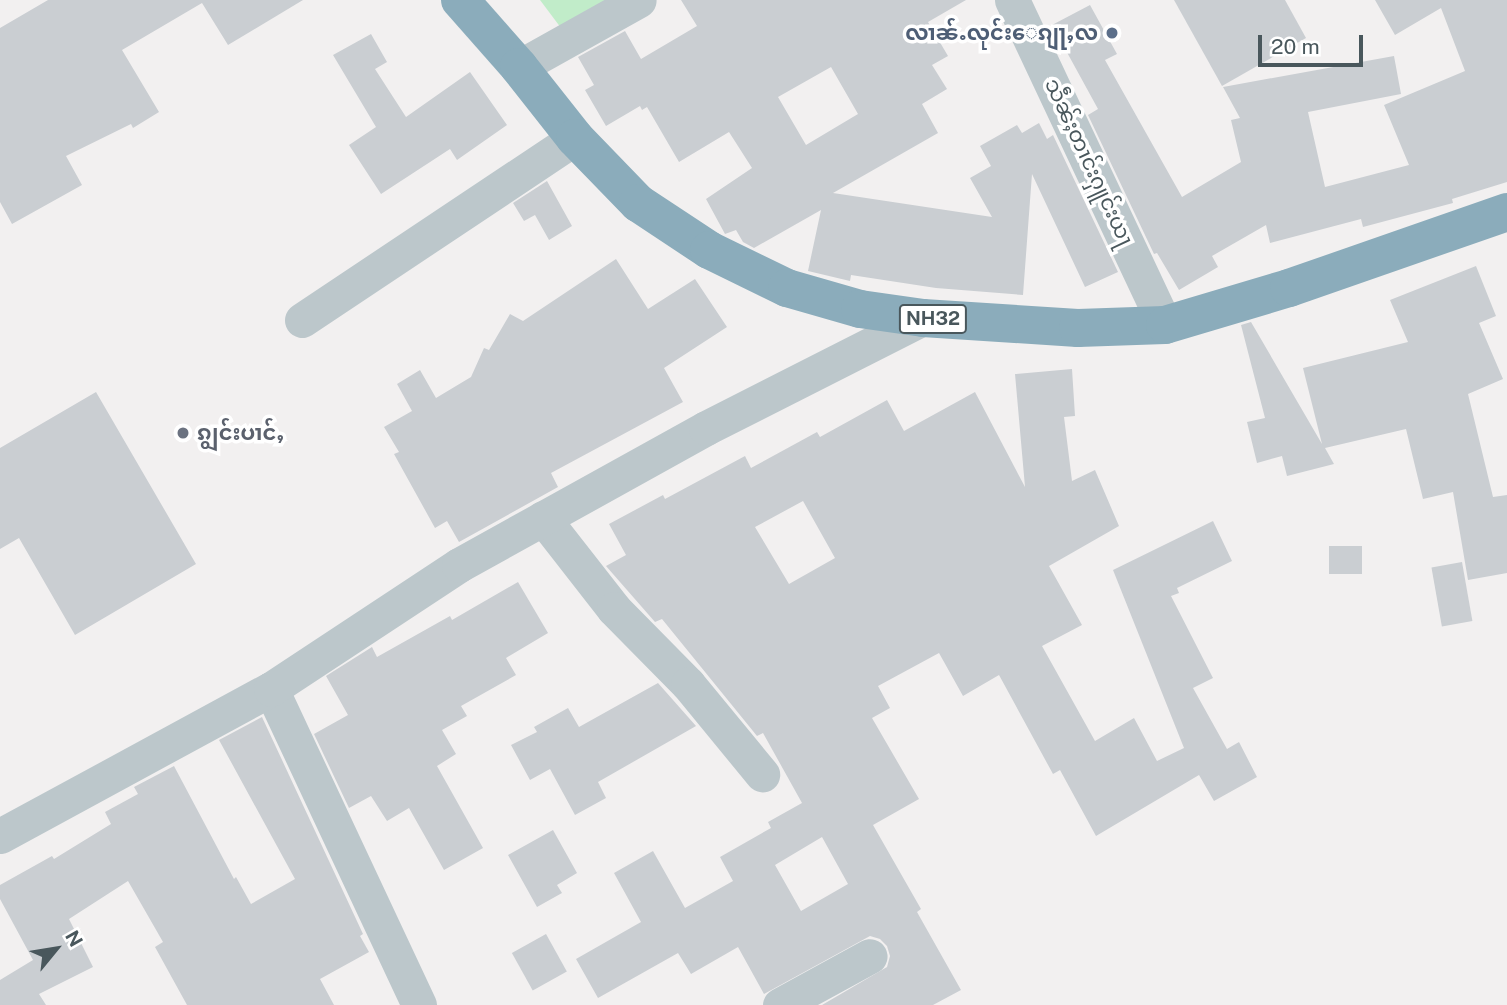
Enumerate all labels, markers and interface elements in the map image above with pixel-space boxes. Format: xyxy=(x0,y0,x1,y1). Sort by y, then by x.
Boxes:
place label: လၢၼ်ႉလုင်းေၵျႃႇလ xyxy=(905,20,1098,46)
scale bar xyxy=(1262,21,1367,65)
marker: လၢၼ်ႉလုင်းေၵျႃႇလ xyxy=(1104,25,1120,41)
text: 20 m xyxy=(1271,34,1320,59)
street label: သဵၼ်ႈတၢင်းႁူင်းယႃ xyxy=(1039,75,1139,249)
road number: NH32 xyxy=(898,304,968,334)
place label: ၵျွင်းပၢင်ႇ xyxy=(197,420,285,446)
marker: ၵျွင်းပၢင်ႇ xyxy=(175,425,191,441)
north arrow xyxy=(21,914,91,984)
text: N xyxy=(61,927,87,950)

